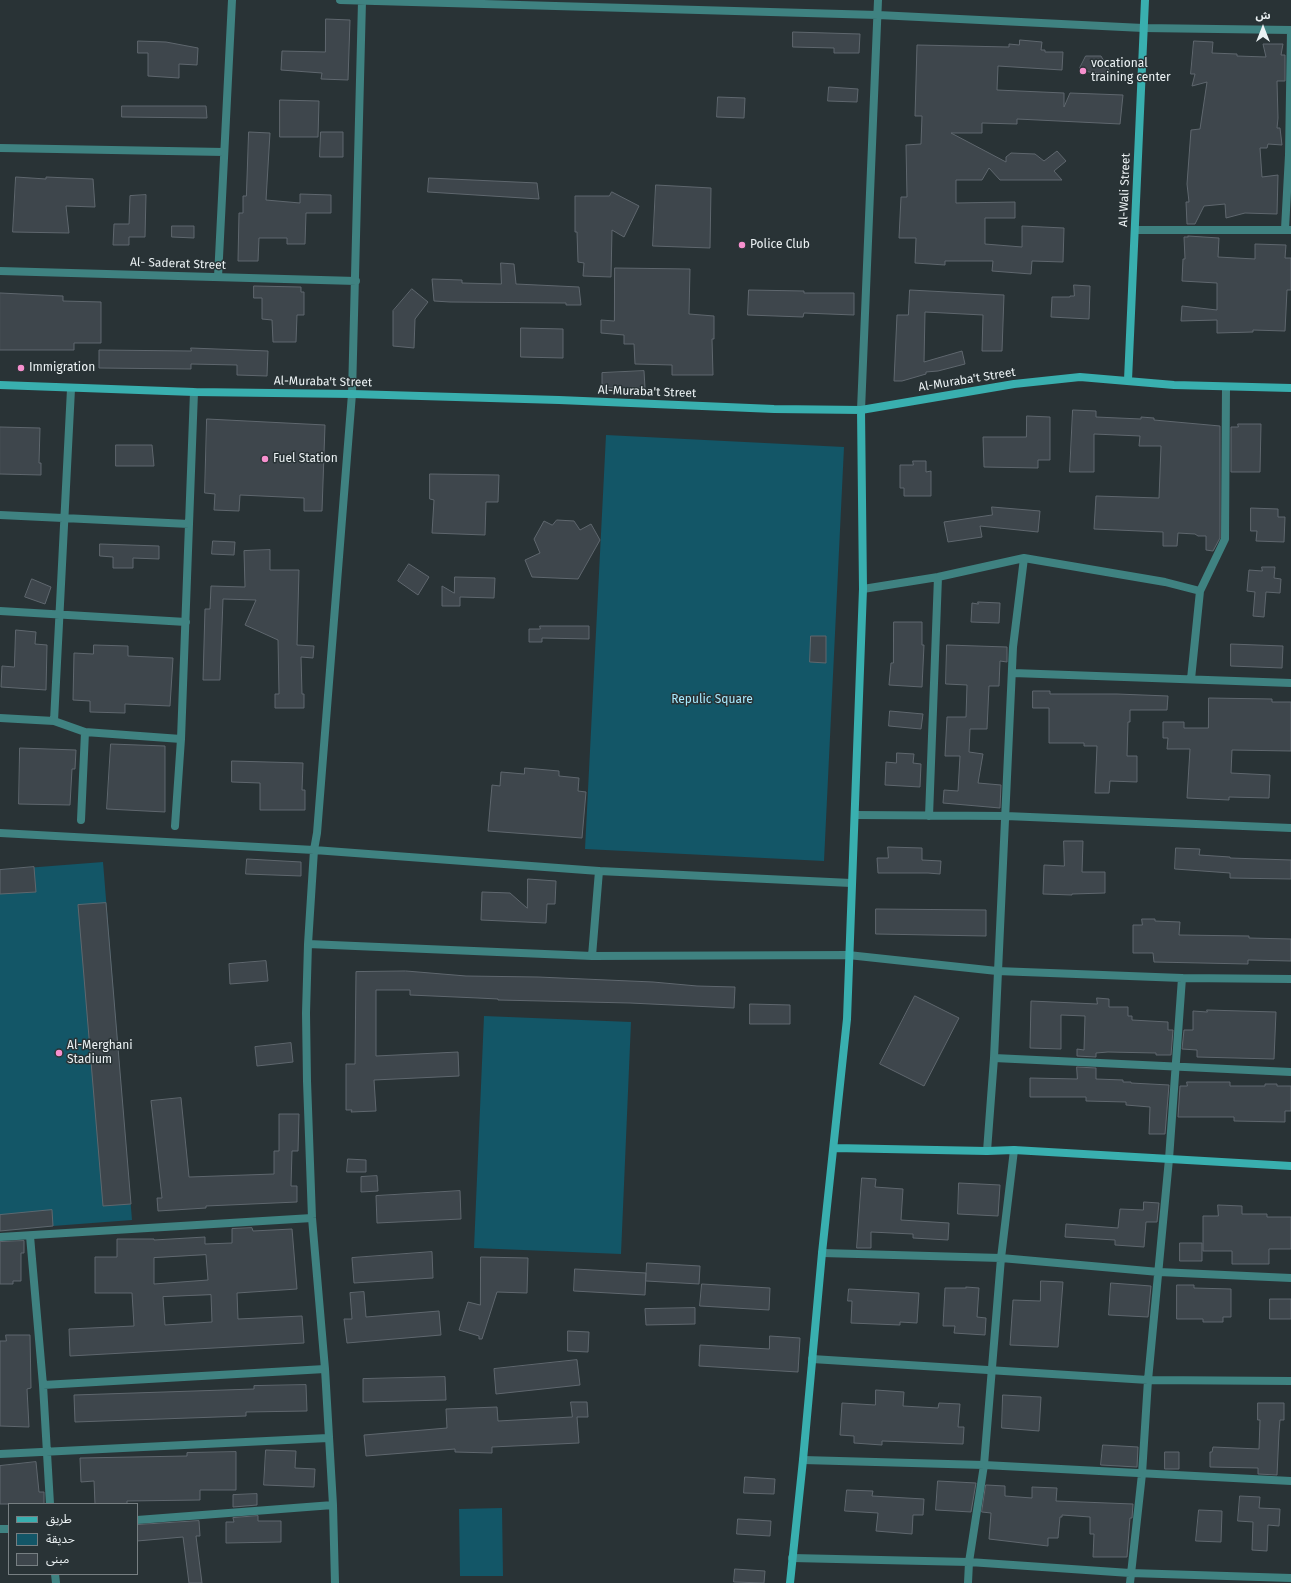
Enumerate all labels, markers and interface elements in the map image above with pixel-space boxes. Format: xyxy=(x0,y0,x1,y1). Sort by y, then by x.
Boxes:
north arrow xyxy=(1243,8,1283,48)
text: ش xyxy=(1255,9,1271,22)
place label: vocational training center xyxy=(1091,57,1171,85)
marker: vocational training center xyxy=(1078,66,1088,76)
street label: Al-Wali Street xyxy=(1117,153,1133,227)
place label: Police Club xyxy=(750,238,810,252)
marker: Police Club xyxy=(737,240,747,250)
street label: Al- Saderat Street xyxy=(130,255,226,273)
place label: Immigration xyxy=(29,361,95,375)
marker: Immigration xyxy=(16,363,26,373)
street label: Al-Muraba't Street xyxy=(917,365,1017,395)
street label: Al-Muraba't Street xyxy=(274,374,372,390)
street label: Al-Muraba't Street xyxy=(598,383,696,401)
place label: Fuel Station xyxy=(273,452,338,466)
marker: Fuel Station xyxy=(260,454,270,464)
park label: Repulic Square xyxy=(671,693,753,707)
place label: Al-Merghani Stadium xyxy=(67,1039,133,1067)
marker: Al-Merghani Stadium xyxy=(54,1048,64,1058)
legend xyxy=(8,1503,138,1575)
text: طريق xyxy=(46,1512,72,1526)
text: حديقة xyxy=(46,1532,75,1546)
text: مبنى xyxy=(46,1552,69,1566)

